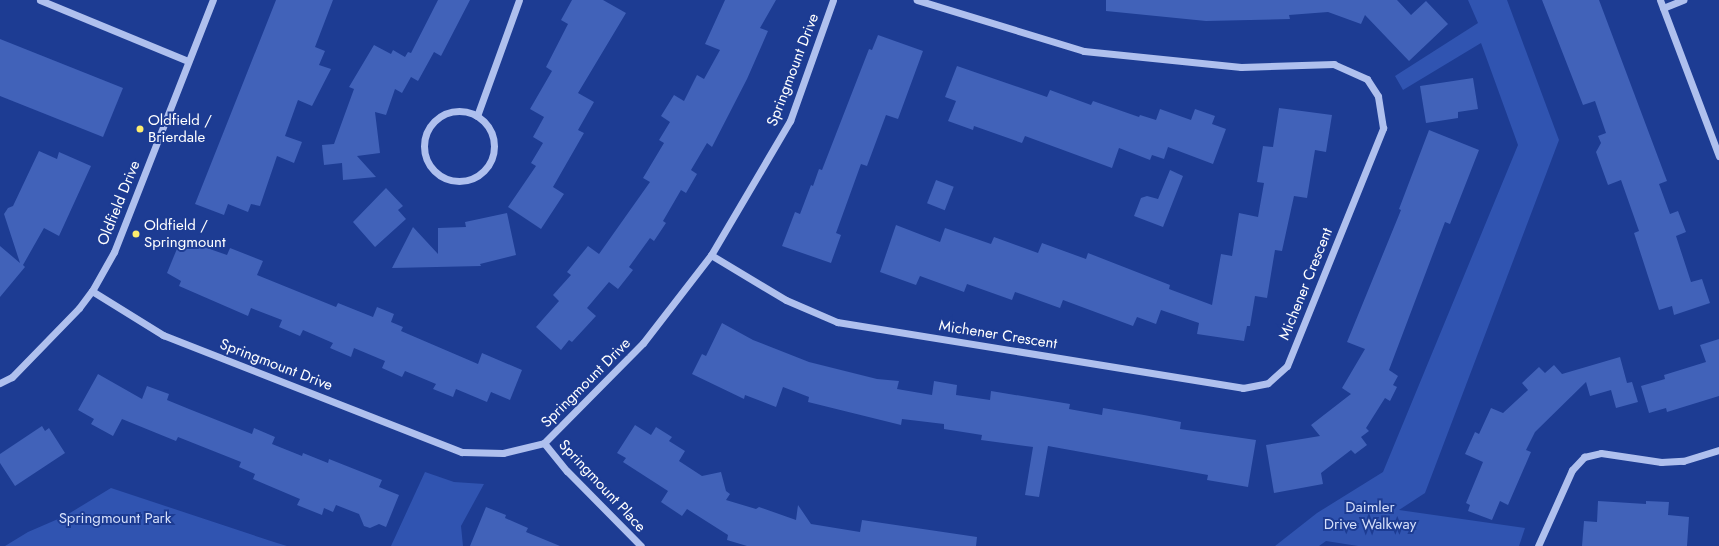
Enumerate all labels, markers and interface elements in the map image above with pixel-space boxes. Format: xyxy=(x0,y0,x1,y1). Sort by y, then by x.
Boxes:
street label: Springmount Drive xyxy=(763,11,823,129)
place label: Oldfield / Brierdale xyxy=(148,111,212,146)
marker: Oldfield / Brierdale xyxy=(135,124,145,134)
street label: Oldfield Drive xyxy=(94,158,144,248)
place label: Oldfield / Springmount xyxy=(144,216,225,251)
street label: Michener Crescent xyxy=(1275,225,1337,343)
marker: Oldfield / Springmount xyxy=(131,229,141,239)
street label: Michener Crescent xyxy=(938,317,1058,353)
street label: Springmount Drive xyxy=(537,334,635,432)
street label: Springmount Drive xyxy=(217,335,335,395)
street label: Springmount Place xyxy=(555,436,649,536)
park label: Daimler Drive Walkway xyxy=(1324,498,1416,533)
park label: Springmount Park xyxy=(59,510,171,528)

